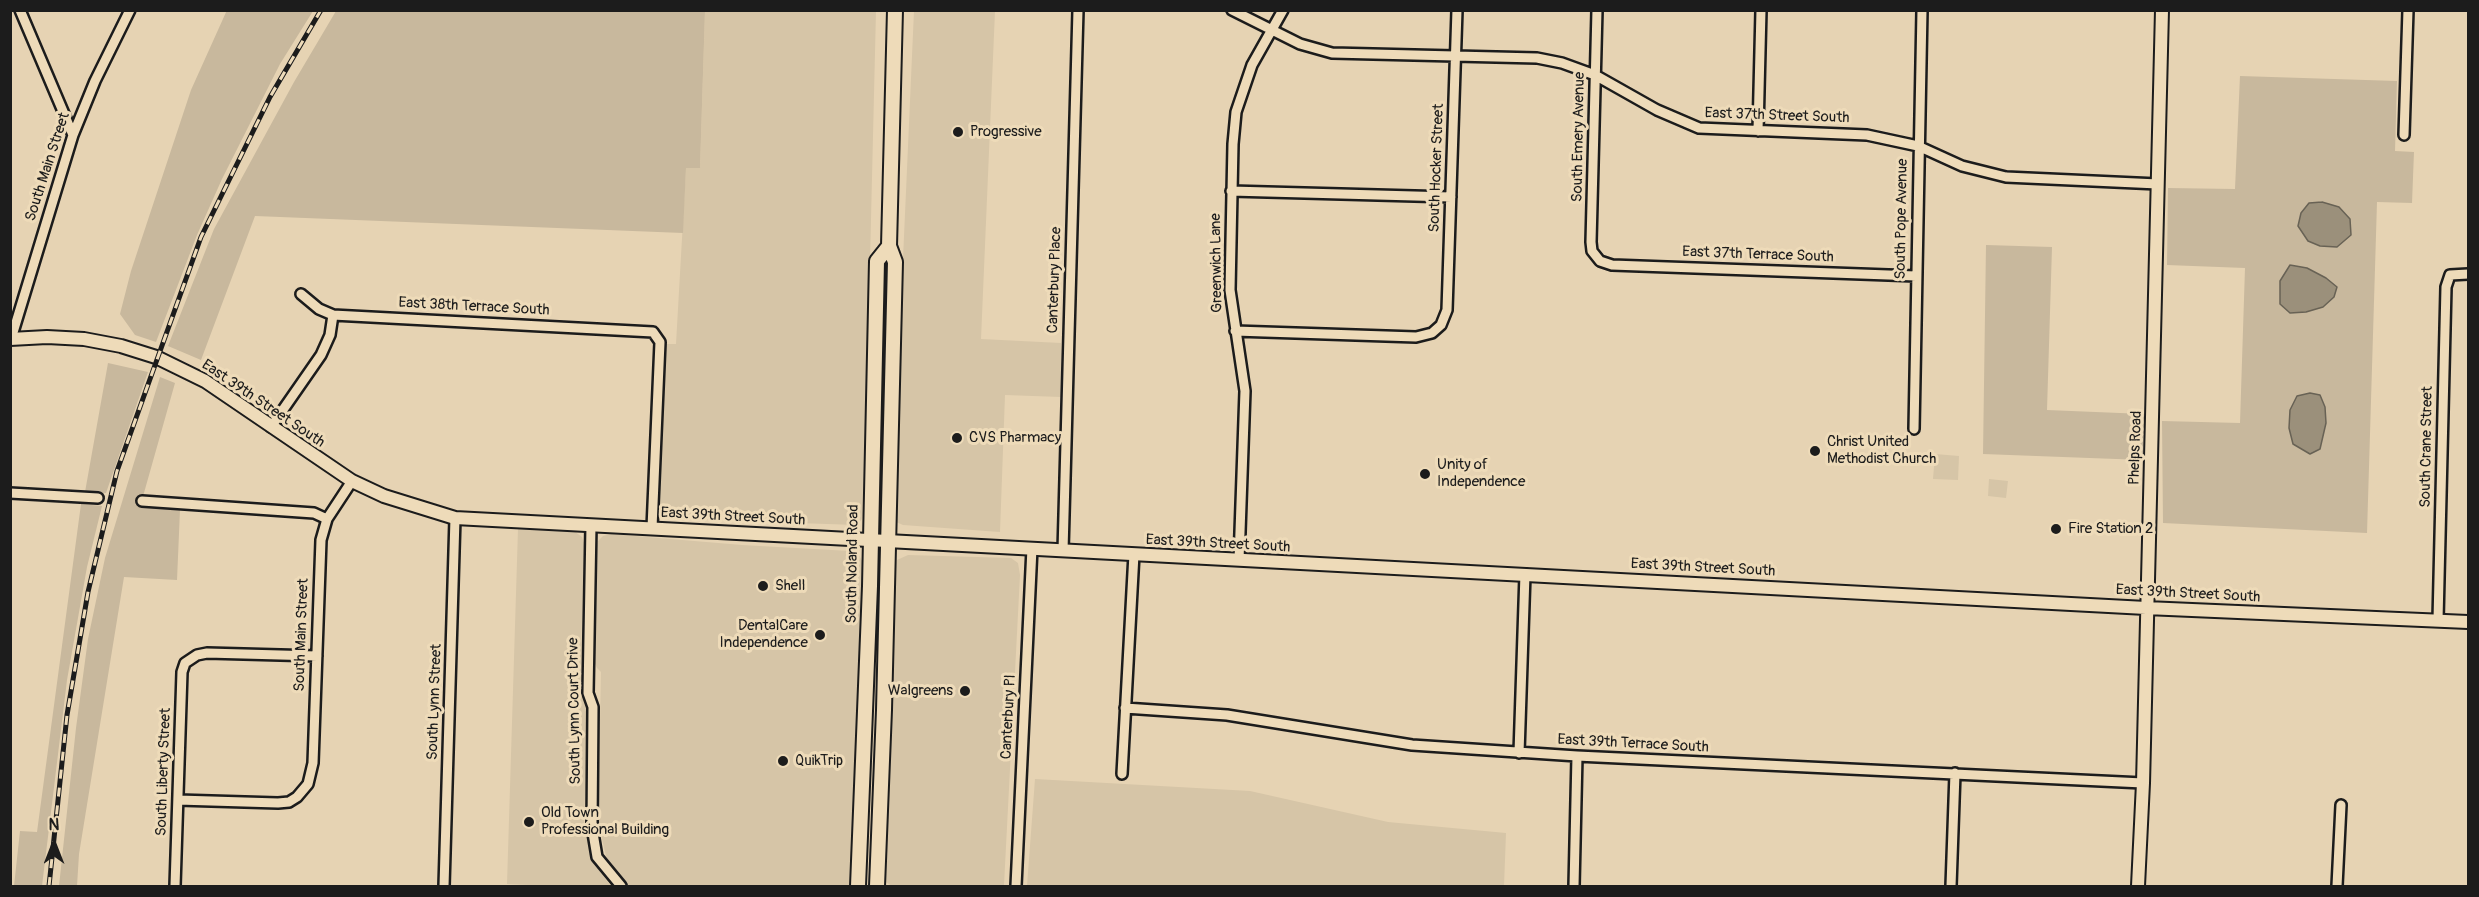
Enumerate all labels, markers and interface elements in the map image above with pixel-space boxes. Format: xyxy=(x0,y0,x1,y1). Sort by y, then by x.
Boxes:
street label: South Emery Avenue xyxy=(1569,72,1589,202)
street label: South Hocker Street xyxy=(1426,103,1448,233)
street label: East 37th Street South xyxy=(1704,104,1850,128)
street label: South Main Street xyxy=(22,110,74,224)
place label: Progressive xyxy=(970,123,1042,141)
marker: Progressive xyxy=(951,125,965,139)
street label: South Pope Avenue xyxy=(1892,158,1912,280)
street label: Greenwich Lane xyxy=(1207,213,1227,313)
street label: Canterbury Place xyxy=(1044,226,1066,334)
street label: East 37th Terrace South xyxy=(1682,243,1834,267)
street label: East 38th Terrace South xyxy=(398,294,550,320)
street label: East 39th Street South xyxy=(198,356,328,452)
street label: South Crane Street xyxy=(2417,386,2437,508)
street label: Phelps Road xyxy=(2126,411,2146,485)
place label: CVS Pharmacy xyxy=(969,429,1061,447)
marker: CVS Pharmacy xyxy=(950,431,964,445)
place label: Christ United Methodist Church xyxy=(1827,433,1936,468)
marker: Christ United Methodist Church xyxy=(1808,444,1822,458)
place label: Unity of Independence xyxy=(1437,456,1525,491)
marker: Unity of Independence xyxy=(1418,467,1432,481)
street label: East 39th Street South xyxy=(660,504,806,530)
street label: South Noland Road xyxy=(843,504,863,624)
place label: Fire Station 2 xyxy=(2068,520,2153,538)
marker: Fire Station 2 xyxy=(2049,522,2063,536)
street label: East 39th Street South xyxy=(1145,531,1291,557)
street label: East 39th Street South xyxy=(1630,555,1776,581)
place label: Shell xyxy=(775,577,805,595)
street label: South Main Street xyxy=(291,578,313,692)
marker: Shell xyxy=(756,579,770,593)
street label: East 39th Street South xyxy=(2115,581,2261,607)
place label: DentalCare Independence xyxy=(720,617,808,652)
marker: DentalCare Independence xyxy=(813,628,827,642)
street label: South Lynn Court Drive xyxy=(565,637,585,785)
street label: South Lynn Street xyxy=(424,643,446,761)
street label: Canterbury Pl xyxy=(998,674,1020,760)
place label: Walgreens xyxy=(888,682,953,700)
marker: Walgreens xyxy=(958,684,972,698)
street label: South Liberty Street xyxy=(153,708,175,836)
street label: East 39th Terrace South xyxy=(1557,731,1709,757)
place label: QuikTrip xyxy=(795,752,843,770)
marker: QuikTrip xyxy=(776,754,790,768)
place label: Old Town Professional Building xyxy=(541,804,669,839)
north arrow xyxy=(24,813,84,873)
text: N xyxy=(49,815,59,835)
marker: Old Town Professional Building xyxy=(522,815,536,829)

